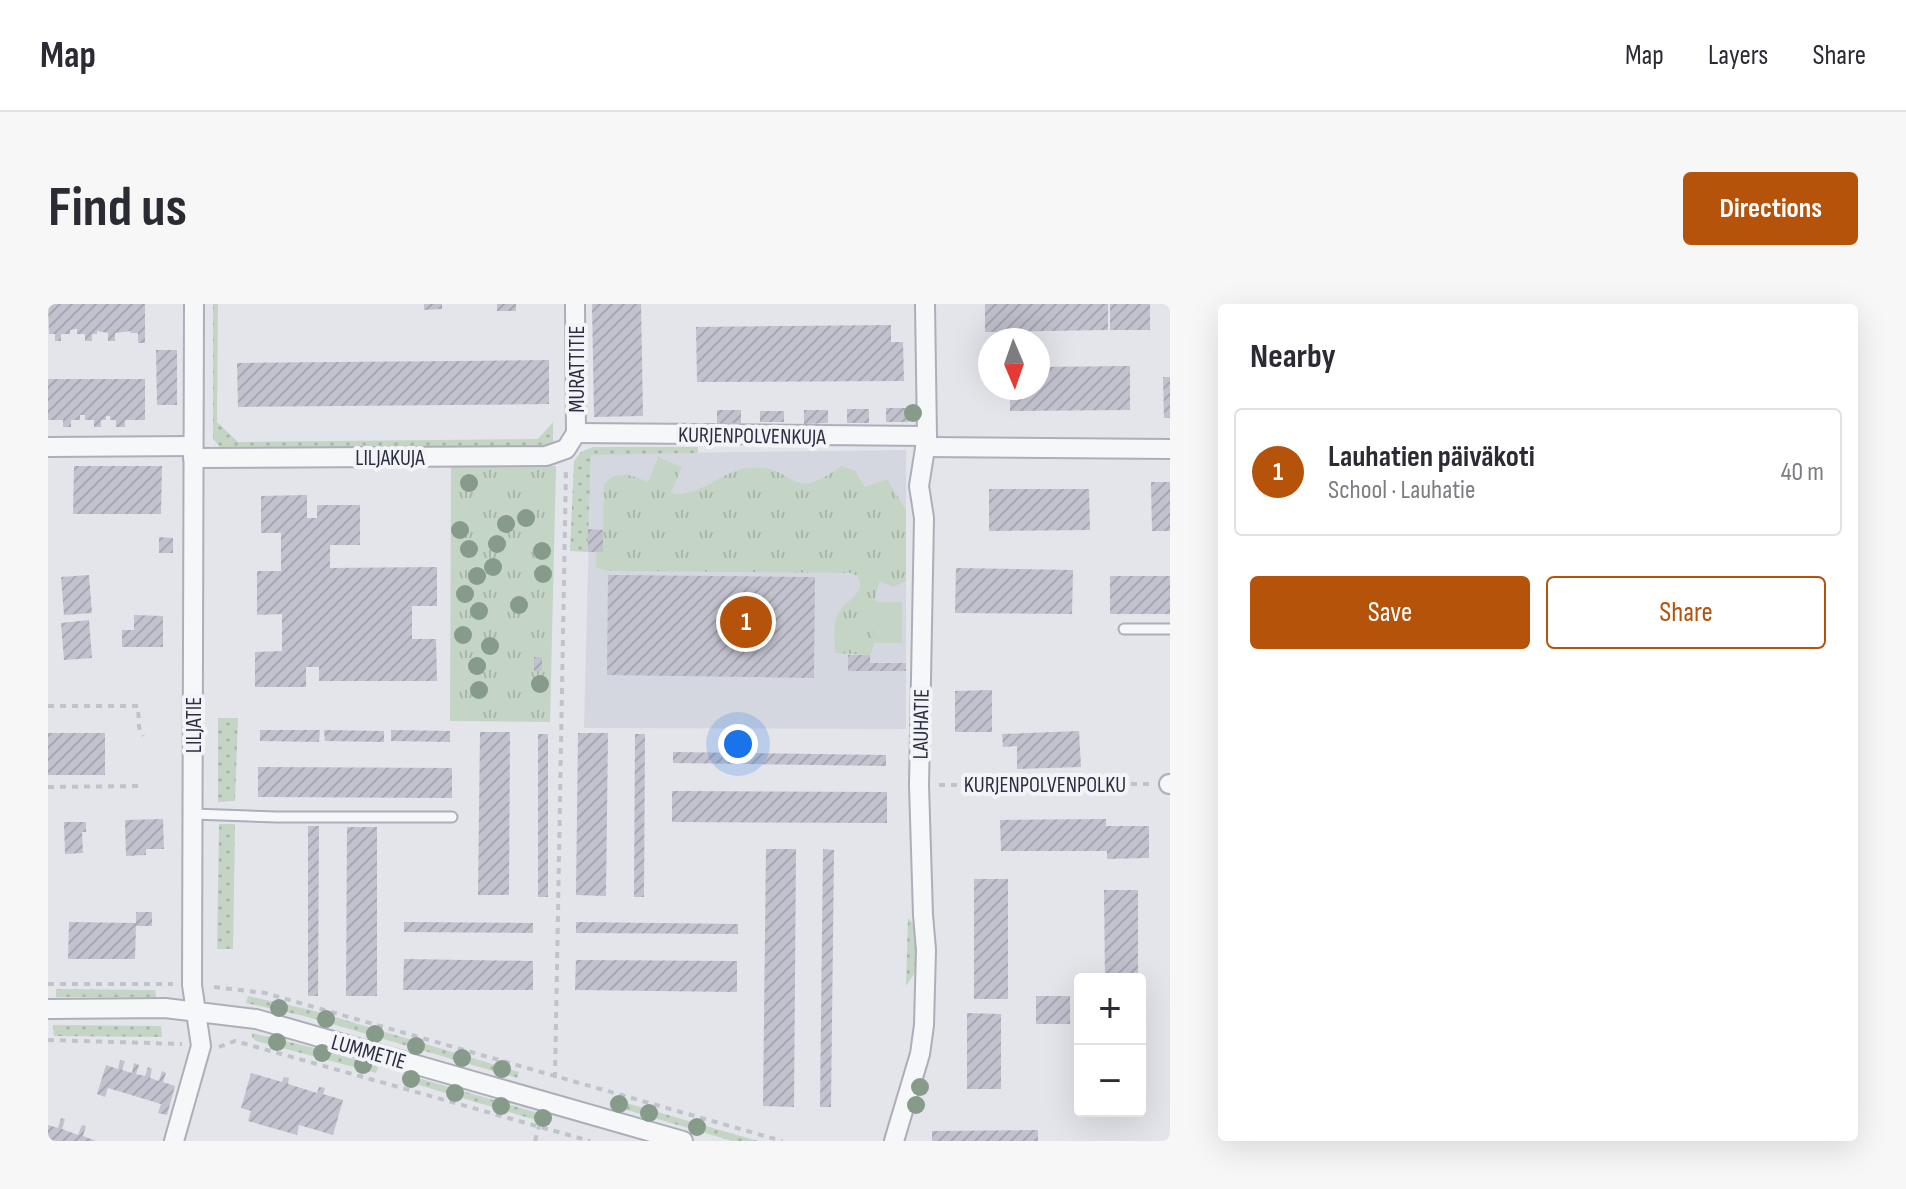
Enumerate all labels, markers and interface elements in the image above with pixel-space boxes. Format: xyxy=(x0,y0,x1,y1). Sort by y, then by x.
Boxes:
text: Map xyxy=(40,33,96,78)
text: Map xyxy=(1625,39,1664,72)
text: Layers xyxy=(1708,39,1768,72)
text: Share xyxy=(1812,39,1866,72)
button: Directions xyxy=(1683,172,1858,245)
text: Find us xyxy=(48,175,187,242)
street label: MURATTITIE xyxy=(564,325,591,413)
north arrow xyxy=(978,328,1050,400)
text: Nearby xyxy=(1250,336,1336,377)
street label: KURJENPOLVENKUJA xyxy=(678,422,827,451)
text: Lauhatien päiväkoti xyxy=(1328,439,1535,475)
street label: LILJAKUJA xyxy=(355,445,425,472)
text: 1 xyxy=(1273,457,1283,488)
text: 40 m xyxy=(1781,457,1824,488)
text: School · Lauhatie xyxy=(1328,475,1475,506)
button: Save xyxy=(1250,576,1530,649)
button: Share xyxy=(1546,576,1826,649)
pin: 1 xyxy=(720,592,772,652)
street label: LAUHATIE xyxy=(907,688,936,760)
street label: LILJATIE xyxy=(181,697,208,753)
your location xyxy=(718,724,758,764)
street label: KURJENPOLVENPOLKU xyxy=(964,772,1126,799)
map controls xyxy=(1074,973,1146,1117)
button: + xyxy=(1074,973,1146,1045)
street label: LUMMETIE xyxy=(328,1029,409,1076)
button: − xyxy=(1074,1045,1146,1117)

